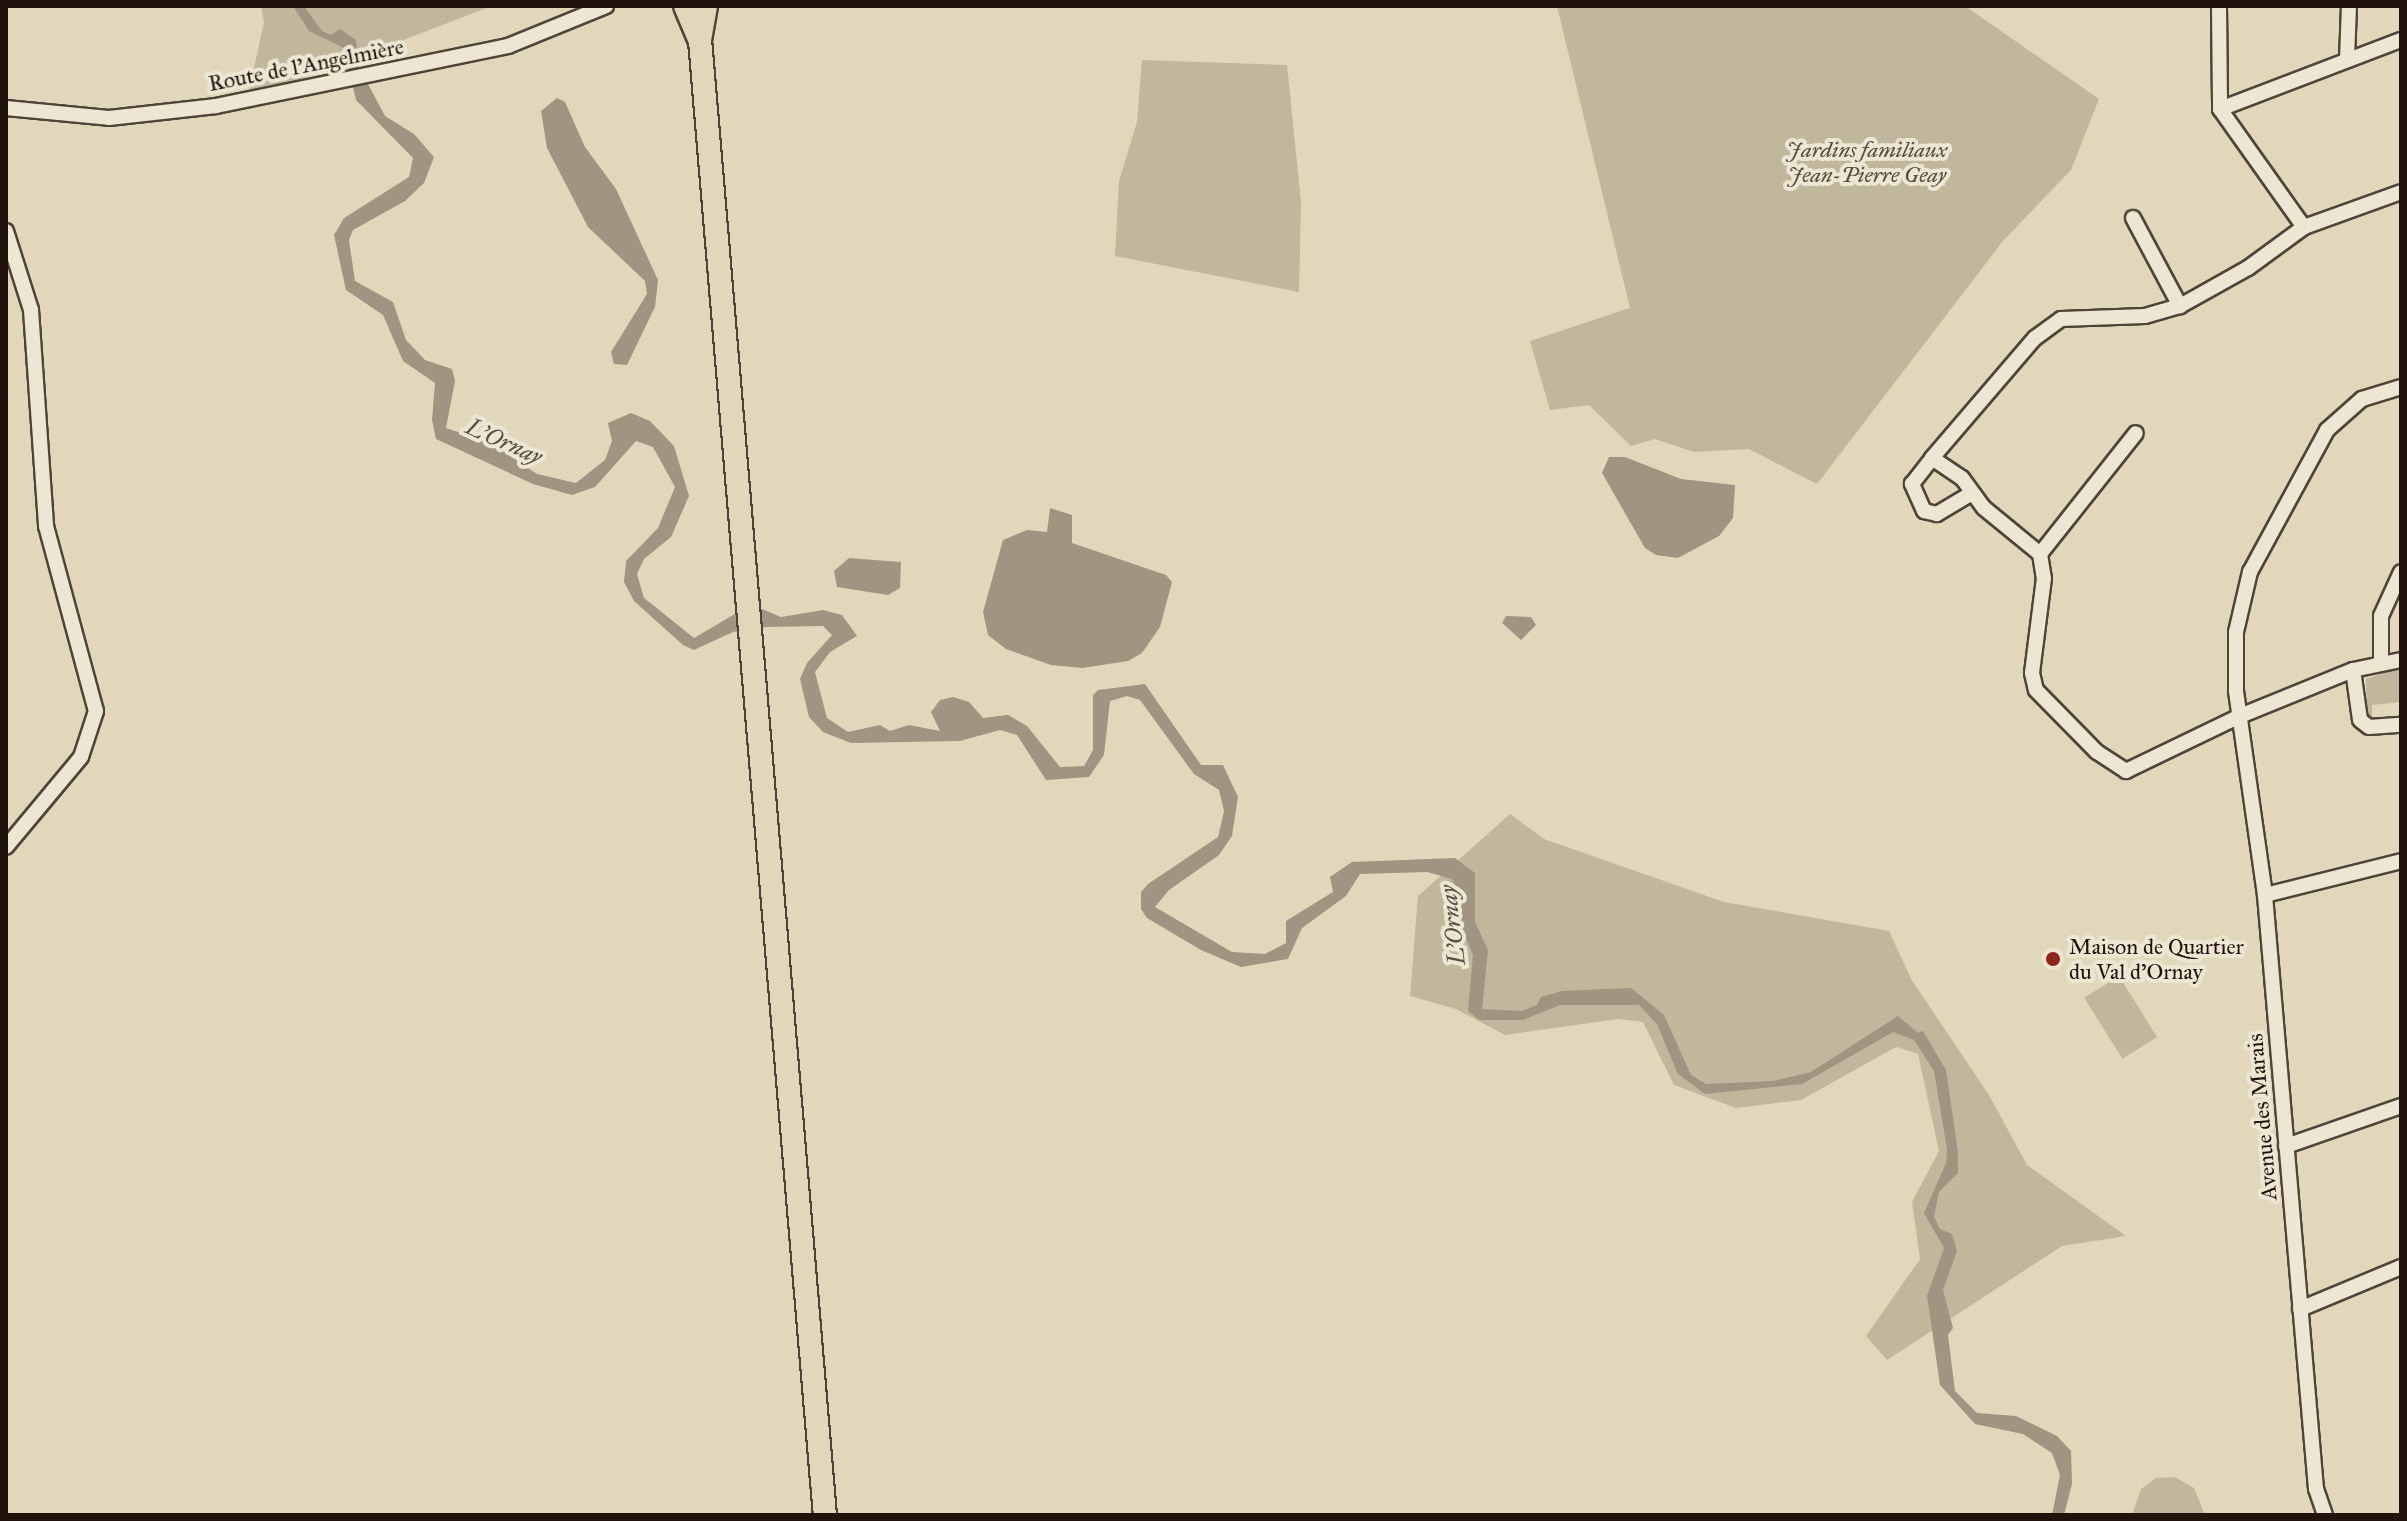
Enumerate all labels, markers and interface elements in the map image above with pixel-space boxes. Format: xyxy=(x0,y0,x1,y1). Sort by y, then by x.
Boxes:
street label: Route de l'Angelmière xyxy=(206,33,406,97)
park label: Jardins familiaux Jean-Pierre Geay xyxy=(1787,136,1947,188)
water label: L'Ornay xyxy=(461,413,547,471)
water label: L'Ornay xyxy=(1434,883,1472,967)
place label: Maison de Quartier du Val d'Ornay xyxy=(2069,933,2244,984)
marker: Maison de Quartier du Val d'Ornay xyxy=(2044,950,2062,968)
street label: Avenue des Marais xyxy=(2242,1032,2282,1202)

